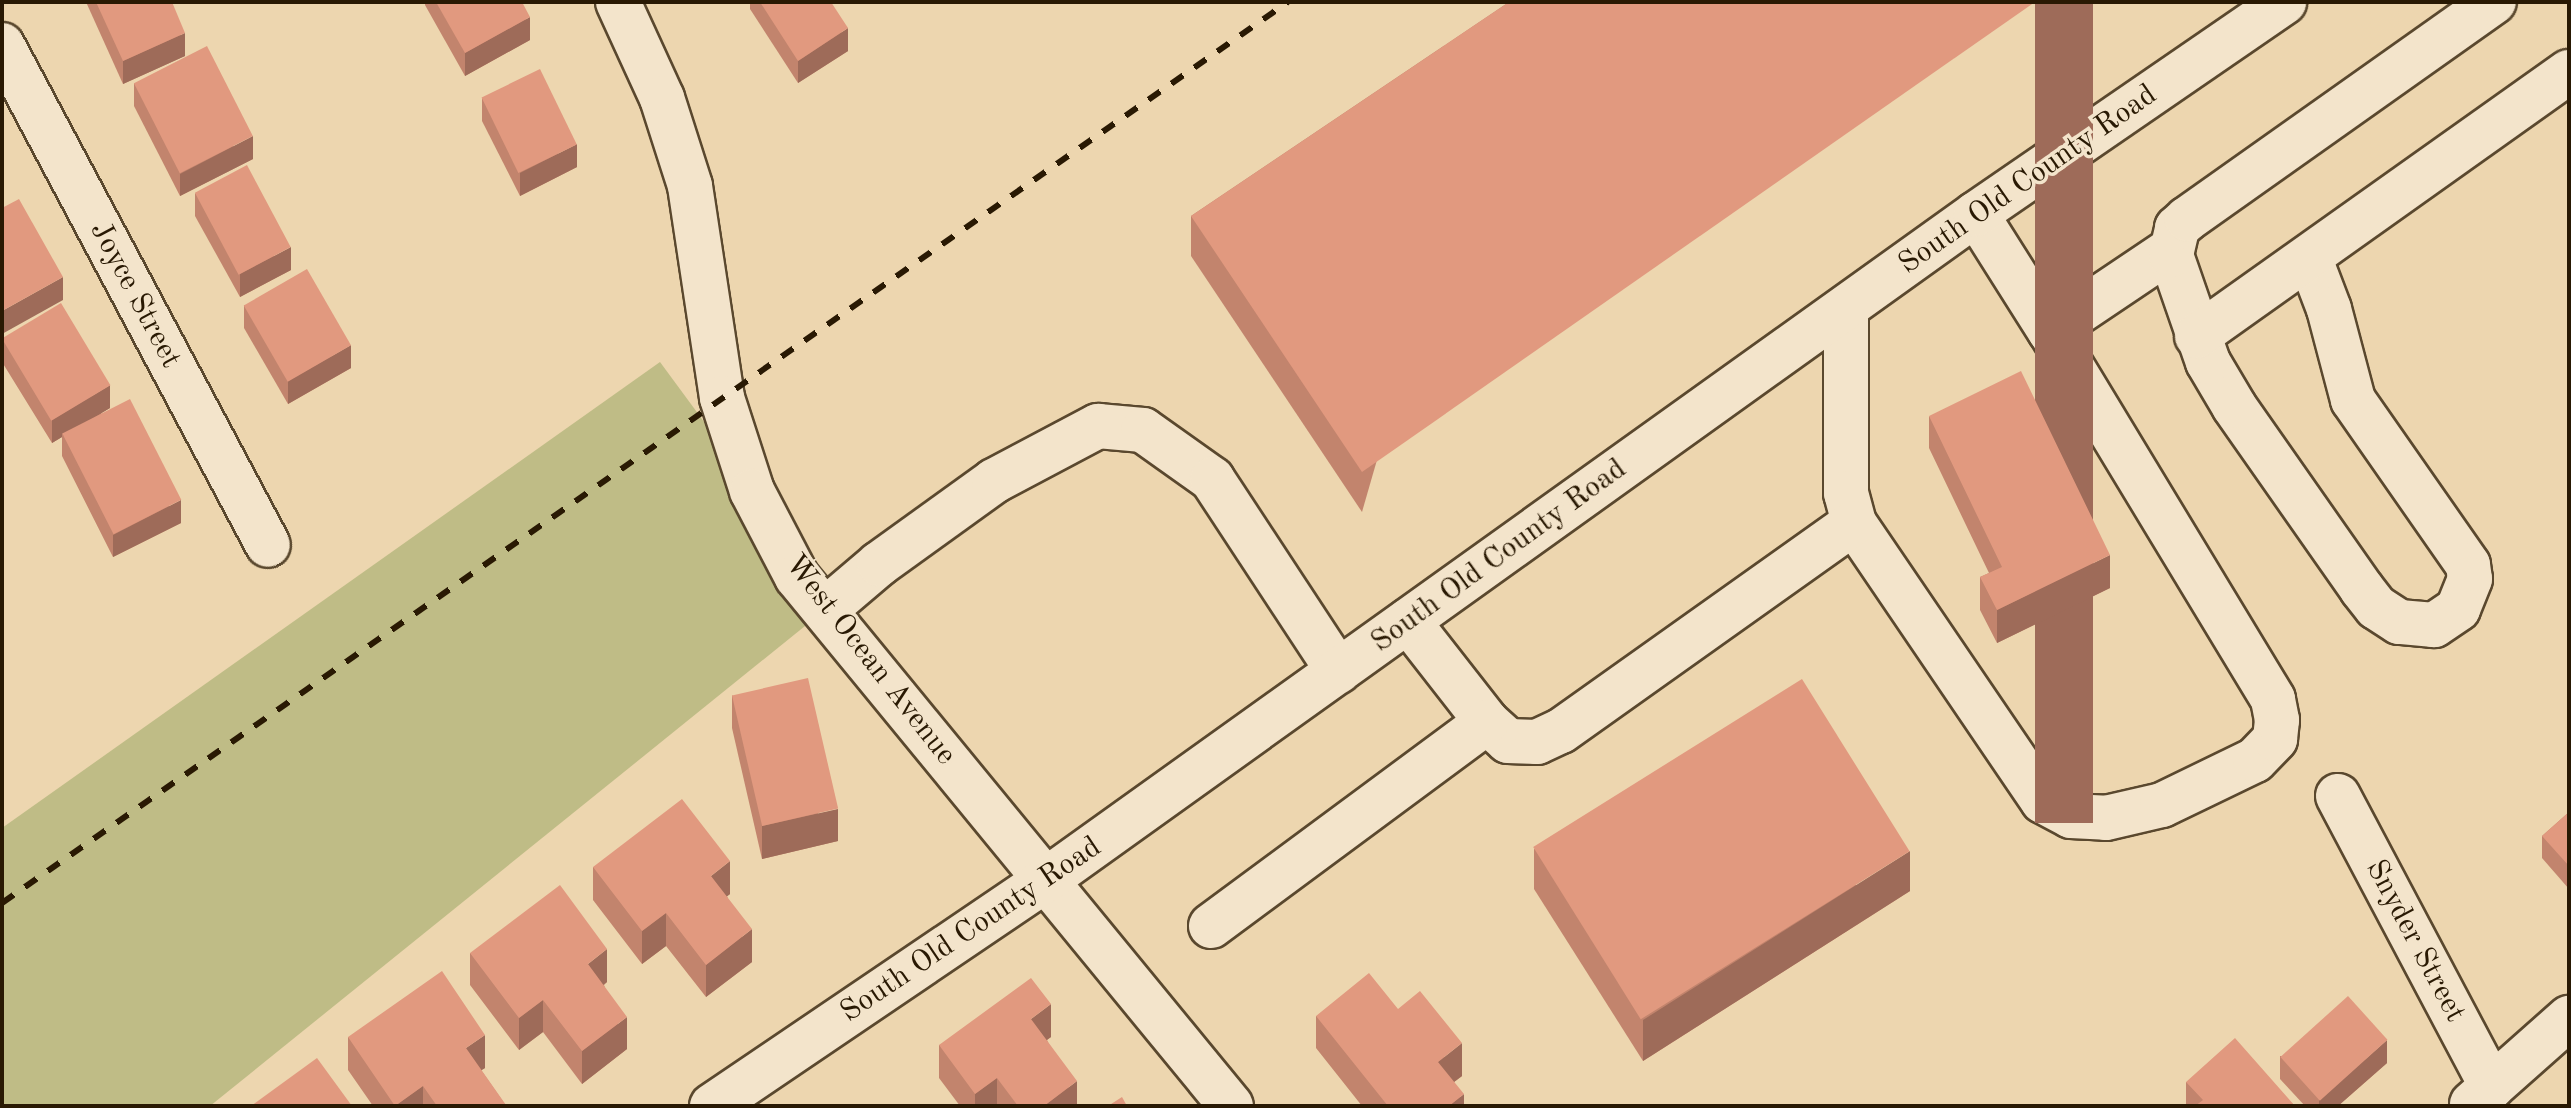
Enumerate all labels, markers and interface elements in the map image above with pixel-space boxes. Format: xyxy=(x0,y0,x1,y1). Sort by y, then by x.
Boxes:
street label: South Old County Road xyxy=(1892,77,2164,283)
street label: Joyce Street xyxy=(81,216,189,374)
street label: South Old County Road xyxy=(1364,451,1634,661)
street label: West Ocean Avenue xyxy=(777,547,963,773)
street label: South Old County Road xyxy=(834,829,1108,1031)
street label: Snyder Street xyxy=(2357,854,2473,1028)

